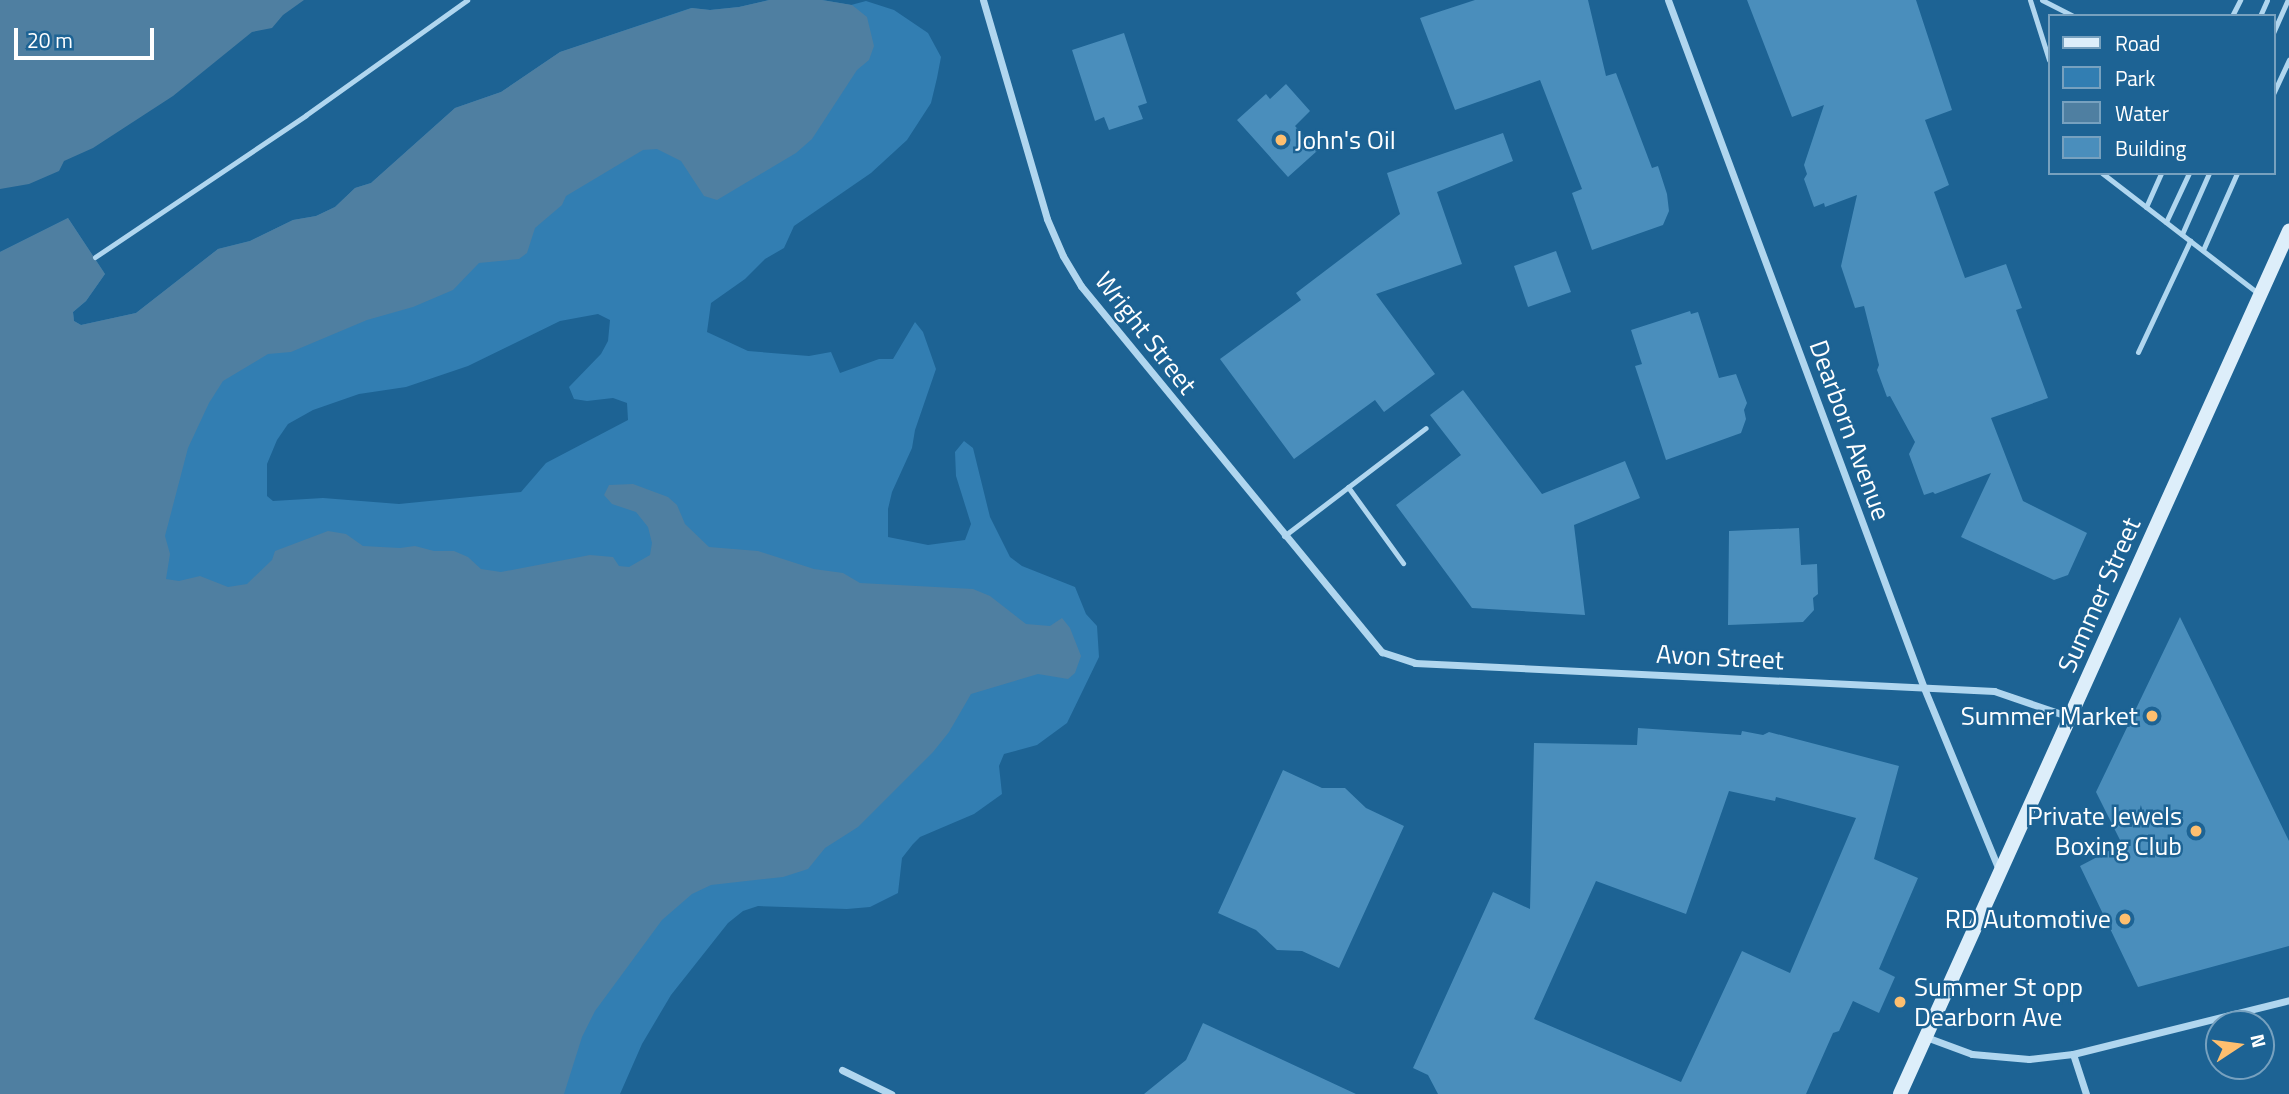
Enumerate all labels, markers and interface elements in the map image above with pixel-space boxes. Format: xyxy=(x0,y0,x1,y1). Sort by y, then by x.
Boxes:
scale bar xyxy=(18,14,158,58)
legend xyxy=(2048,14,2275,175)
text: 20 m xyxy=(27,24,73,56)
text: Road xyxy=(2115,27,2160,59)
text: Park xyxy=(2115,62,2155,94)
text: Water xyxy=(2115,97,2169,129)
place label: John's Oil xyxy=(1295,124,1396,156)
marker: John's Oil xyxy=(1273,132,1289,148)
text: Building xyxy=(2115,132,2186,164)
street label: Wright Street xyxy=(1089,266,1203,400)
street label: Dearborn Avenue xyxy=(1803,336,1897,524)
street label: Summer Street xyxy=(2051,513,2147,677)
street label: Avon Street xyxy=(1655,638,1785,676)
place label: Summer Market xyxy=(1961,700,2138,732)
marker: Summer Market xyxy=(2144,708,2160,724)
place label: Private Jewels Boxing Club xyxy=(2027,800,2182,862)
marker: Private Jewels Boxing Club xyxy=(2188,823,2204,839)
place label: RD Automotive xyxy=(1945,903,2111,935)
marker: RD Automotive xyxy=(2117,911,2133,927)
place label: Summer St opp Dearborn Ave xyxy=(1914,971,2083,1032)
marker: Summer St opp Dearborn Ave xyxy=(1892,994,1908,1010)
north arrow xyxy=(2205,1010,2275,1080)
text: N xyxy=(2243,1031,2275,1050)

